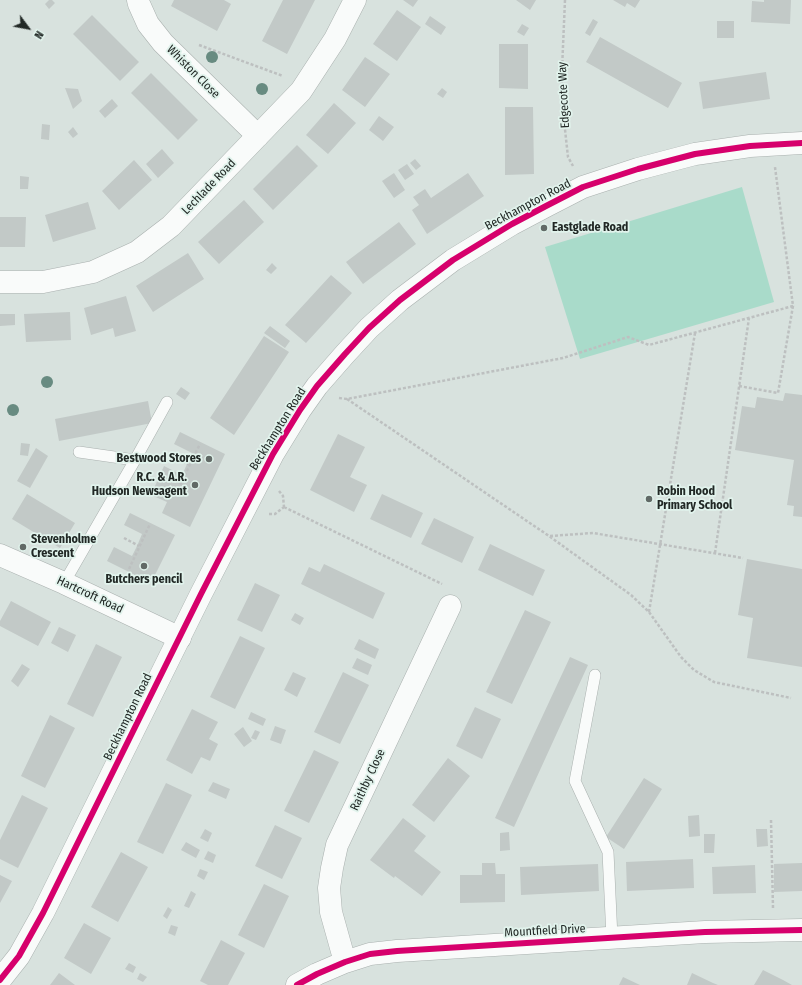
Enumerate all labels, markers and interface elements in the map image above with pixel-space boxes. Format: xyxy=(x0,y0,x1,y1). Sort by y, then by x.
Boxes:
north arrow xyxy=(8,8,48,48)
text: N xyxy=(31,28,46,41)
street label: Whiston Close xyxy=(163,42,223,102)
street label: Edgecote Way xyxy=(555,61,573,129)
street label: Lechlade Road xyxy=(179,156,239,218)
street label: Beckhampton Road xyxy=(483,176,573,234)
place label: Eastglade Road xyxy=(552,221,628,235)
marker: Eastglade Road xyxy=(539,223,549,233)
street label: Beckhampton Road xyxy=(247,385,309,473)
place label: Bestwood Stores xyxy=(117,452,201,466)
marker: Bestwood Stores xyxy=(204,454,214,464)
place label: R.C. & A.R. Hudson Newsagent xyxy=(92,471,187,499)
marker: R.C. & A.R. Hudson Newsagent xyxy=(190,480,200,490)
place label: Robin Hood Primary School xyxy=(657,485,732,513)
marker: Robin Hood Primary School xyxy=(644,494,654,504)
place label: Stevenholme Crescent xyxy=(31,533,96,561)
marker: Stevenholme Crescent xyxy=(18,542,28,552)
marker: Butchers pencil xyxy=(139,561,149,571)
street label: Hartcroft Road xyxy=(54,573,126,617)
place label: Butchers pencil xyxy=(105,573,183,587)
street label: Beckhampton Road xyxy=(101,671,155,763)
street label: Raithby Close xyxy=(347,747,389,813)
street label: Mountfield Drive xyxy=(504,922,586,940)

